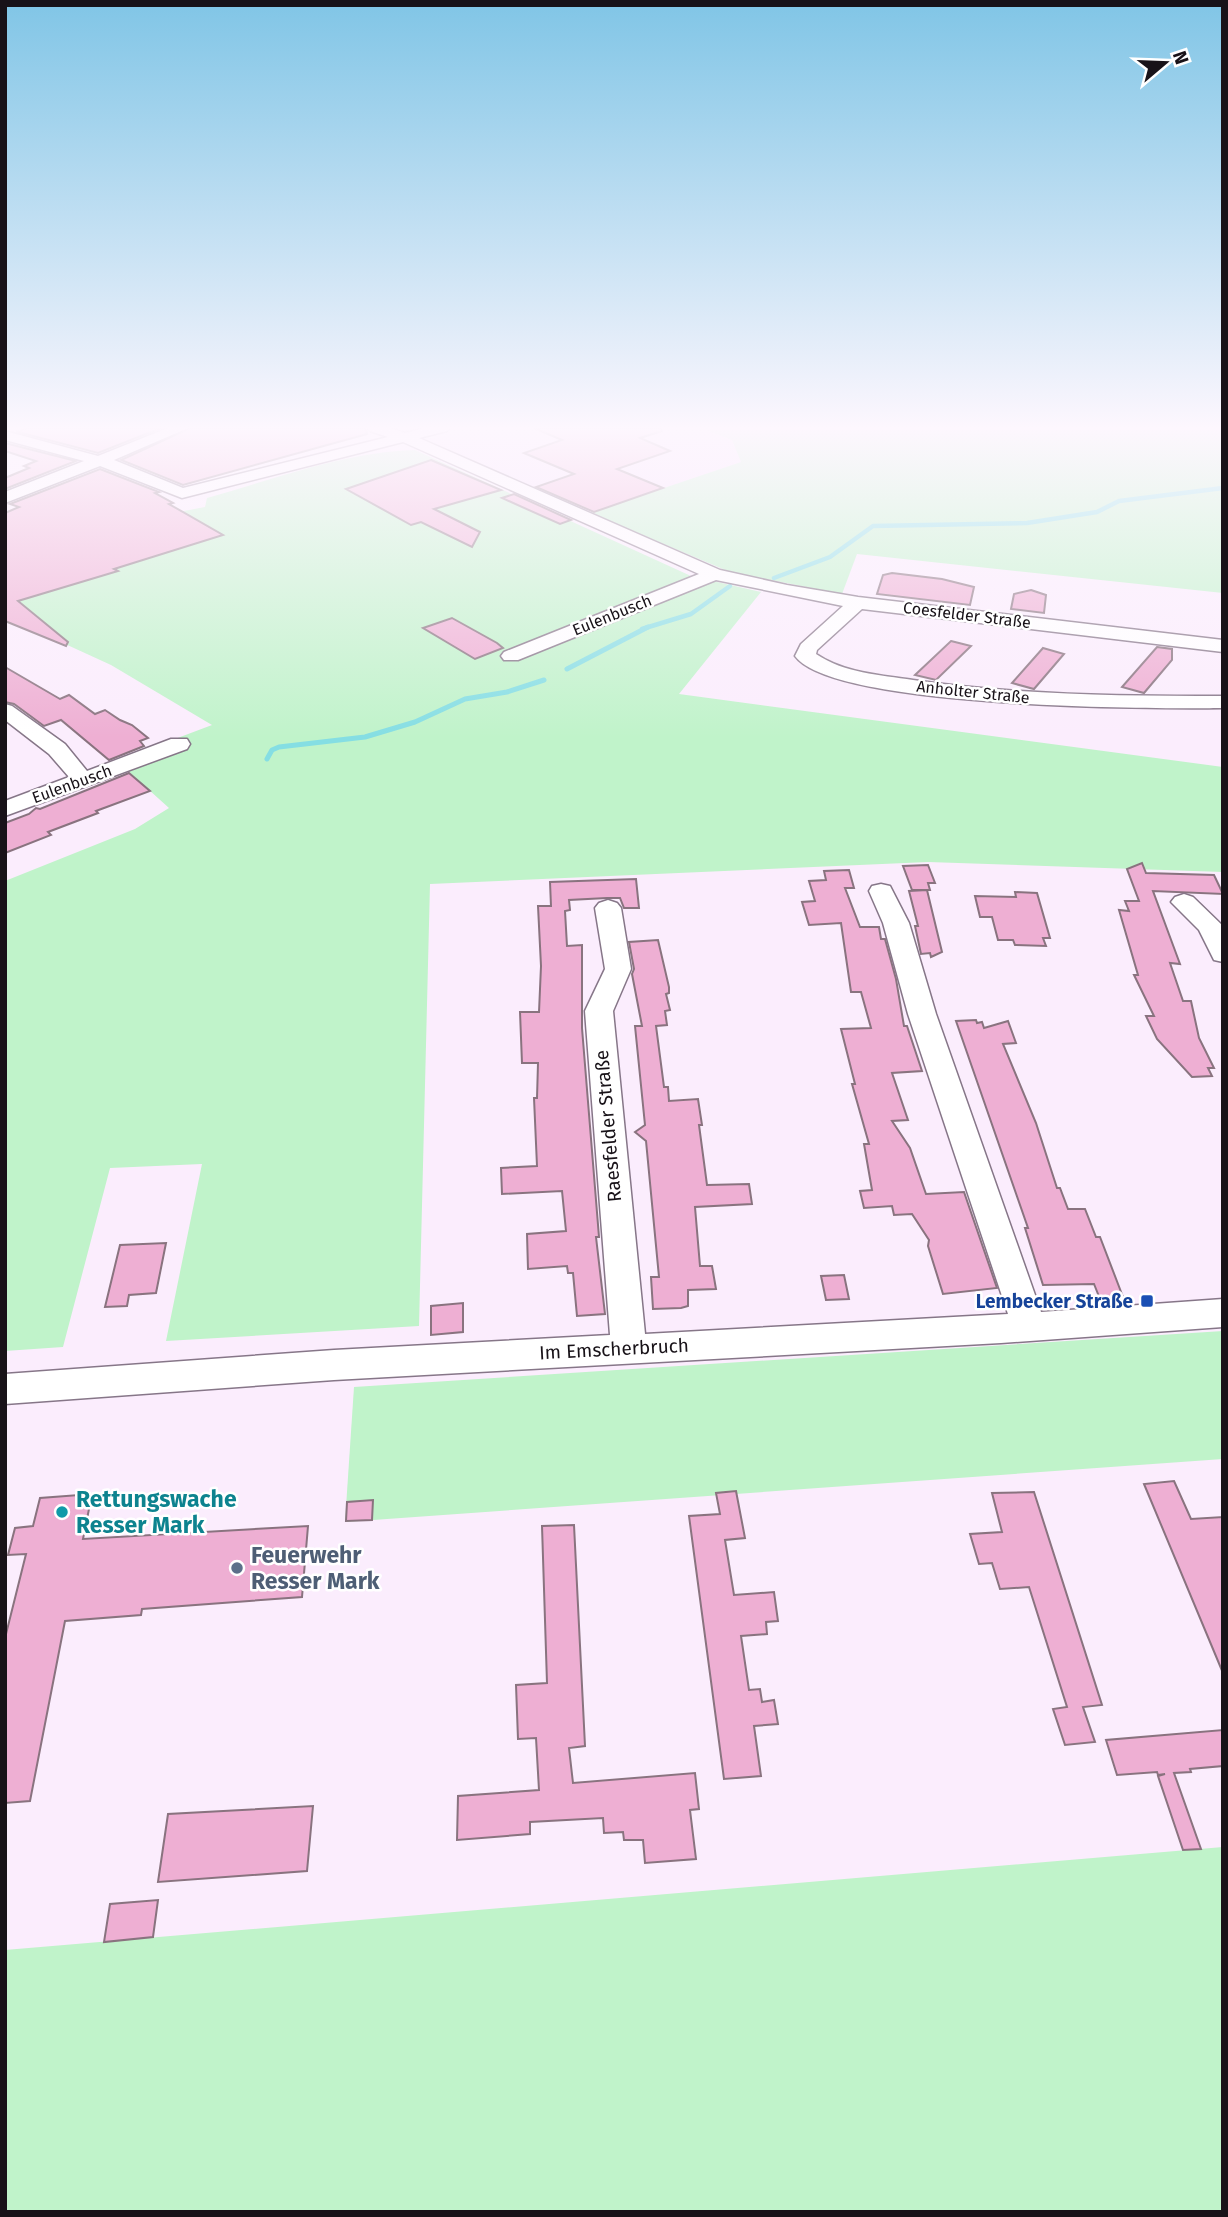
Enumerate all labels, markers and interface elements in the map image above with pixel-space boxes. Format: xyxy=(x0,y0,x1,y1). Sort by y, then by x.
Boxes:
north arrow xyxy=(1130,28,1200,98)
text: N xyxy=(1168,48,1194,67)
street label: Eulenbusch xyxy=(570,591,654,639)
street label: Coesfelder Straße xyxy=(902,598,1032,632)
street label: Anholter Straße xyxy=(915,677,1031,707)
street label: Eulenbusch xyxy=(29,761,115,807)
street label: Raesfelder Straße xyxy=(590,1049,626,1203)
place label: Lembecker Straße xyxy=(976,1290,1133,1313)
marker: Lembecker Straße xyxy=(1139,1293,1155,1309)
street label: Im Emscherbruch xyxy=(539,1334,689,1364)
place label: Rettungswache Resser Mark xyxy=(76,1485,237,1539)
marker: Rettungswache Resser Mark xyxy=(54,1504,70,1520)
place label: Feuerwehr Resser Mark xyxy=(251,1541,380,1595)
marker: Feuerwehr Resser Mark xyxy=(229,1560,245,1576)

